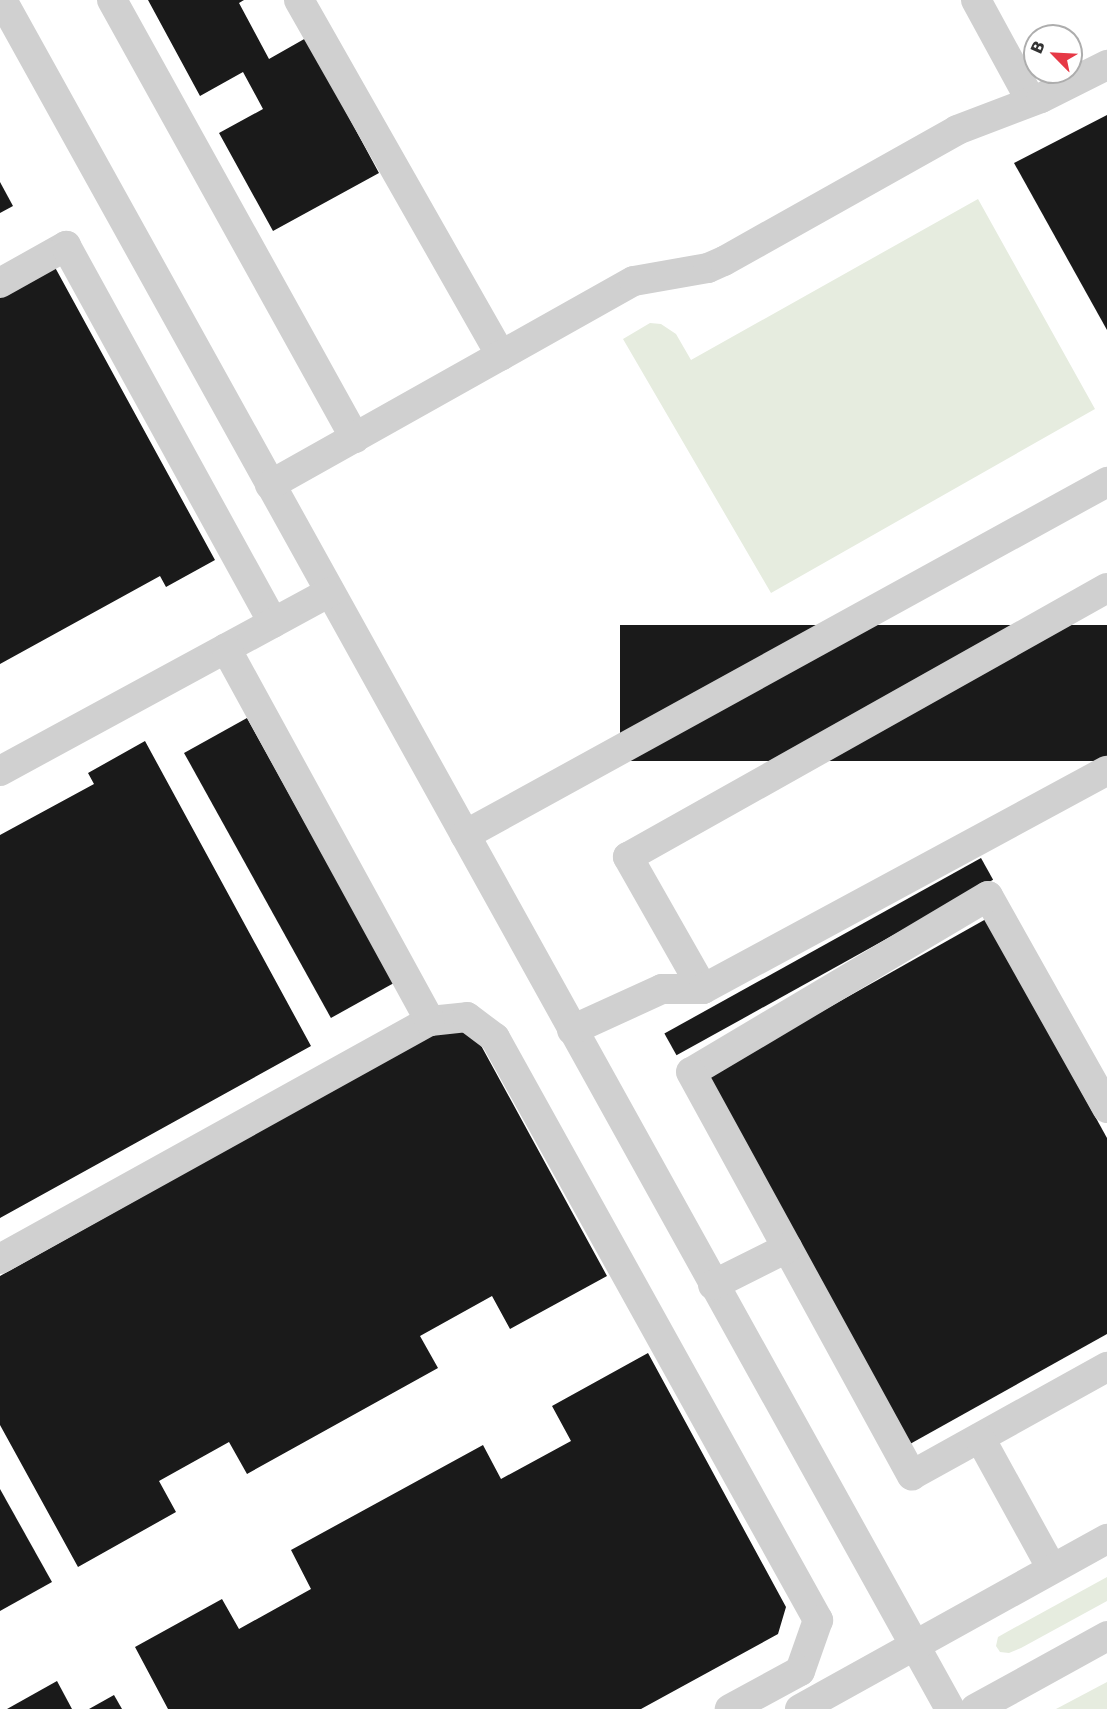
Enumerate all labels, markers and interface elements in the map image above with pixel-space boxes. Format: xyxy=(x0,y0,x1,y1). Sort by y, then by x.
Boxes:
north arrow xyxy=(1023,24,1083,84)
text: B xyxy=(1027,38,1049,57)

